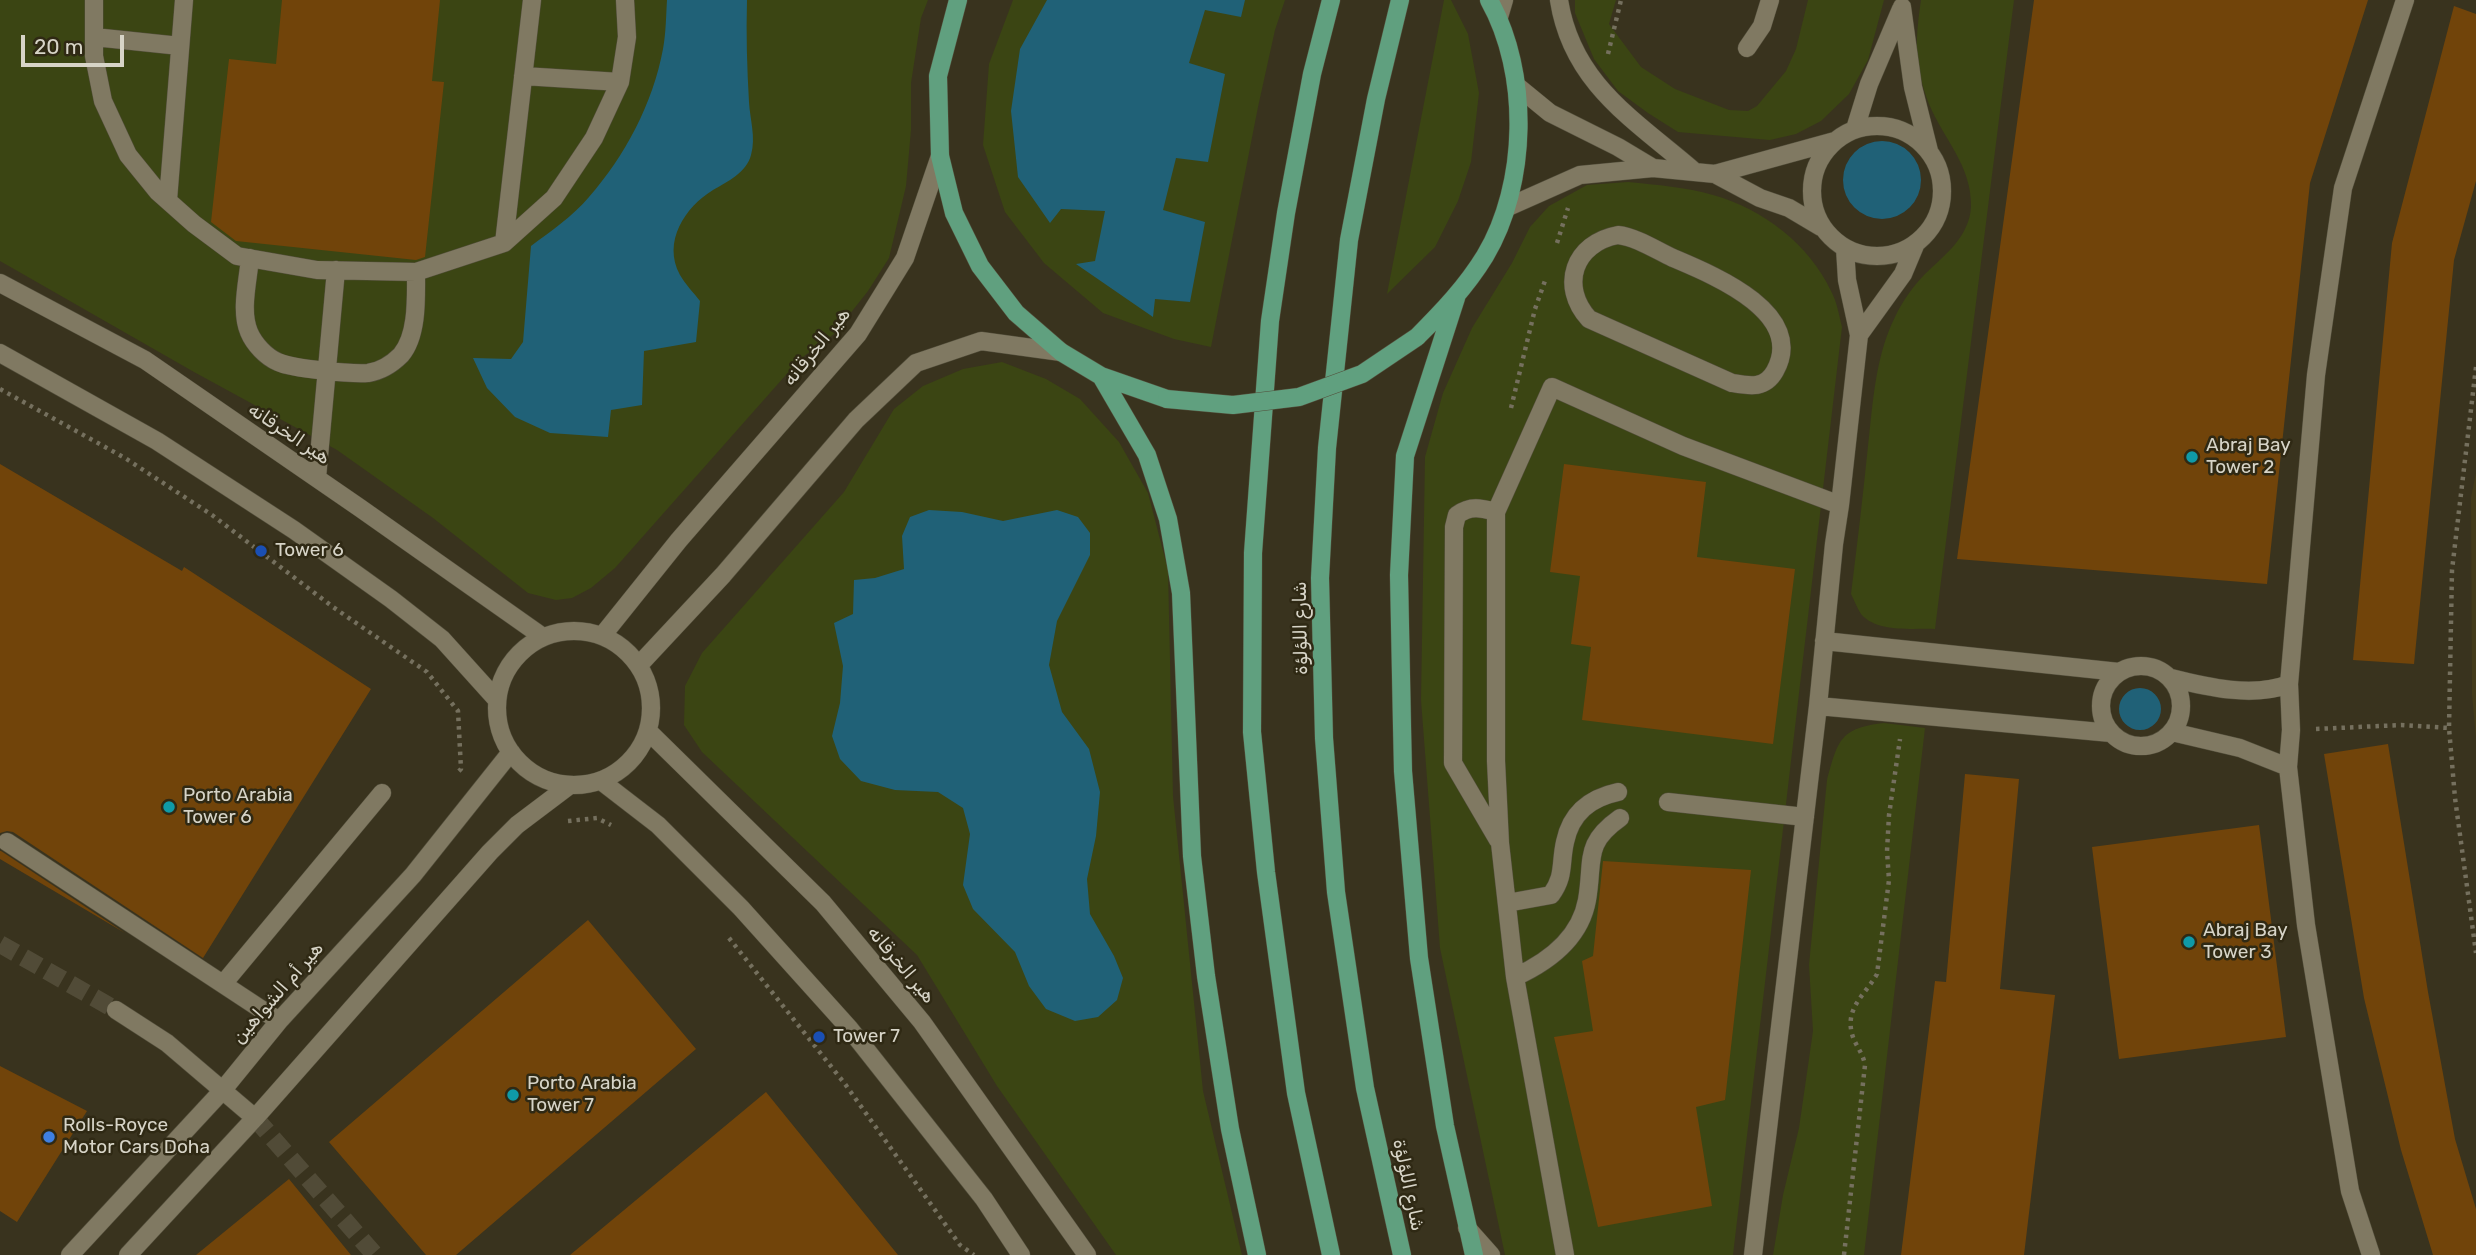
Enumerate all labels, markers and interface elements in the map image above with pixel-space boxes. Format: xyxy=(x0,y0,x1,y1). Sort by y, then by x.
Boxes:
scale bar xyxy=(24,21,128,65)
text: 20 m xyxy=(34,34,83,59)
street label: هير الخرقانه xyxy=(779,303,855,391)
street label: هير الخرقانه xyxy=(244,398,334,470)
place label: Abraj Bay Tower 2 xyxy=(2206,435,2291,479)
marker: Abraj Bay Tower 2 xyxy=(2184,449,2200,465)
place label: Tower 6 xyxy=(275,540,344,562)
marker: Tower 6 xyxy=(253,543,269,559)
street label: شارع اللؤلؤة xyxy=(1289,581,1313,675)
place label: Porto Arabia Tower 6 xyxy=(183,785,293,829)
marker: Porto Arabia Tower 6 xyxy=(161,799,177,815)
place label: Abraj Bay Tower 3 xyxy=(2203,920,2288,964)
street label: هير الخرقانه xyxy=(862,922,940,1008)
marker: Abraj Bay Tower 3 xyxy=(2181,934,2197,950)
street label: هير أم الشواهين xyxy=(228,937,328,1049)
place label: Tower 7 xyxy=(833,1026,900,1048)
marker: Tower 7 xyxy=(811,1029,827,1045)
place label: Porto Arabia Tower 7 xyxy=(527,1073,637,1117)
marker: Porto Arabia Tower 7 xyxy=(505,1087,521,1103)
place label: Rolls-Royce Motor Cars Doha xyxy=(63,1115,210,1159)
marker: Rolls-Royce Motor Cars Doha xyxy=(41,1129,57,1145)
street label: شارع اللؤلؤة xyxy=(1387,1137,1429,1233)

